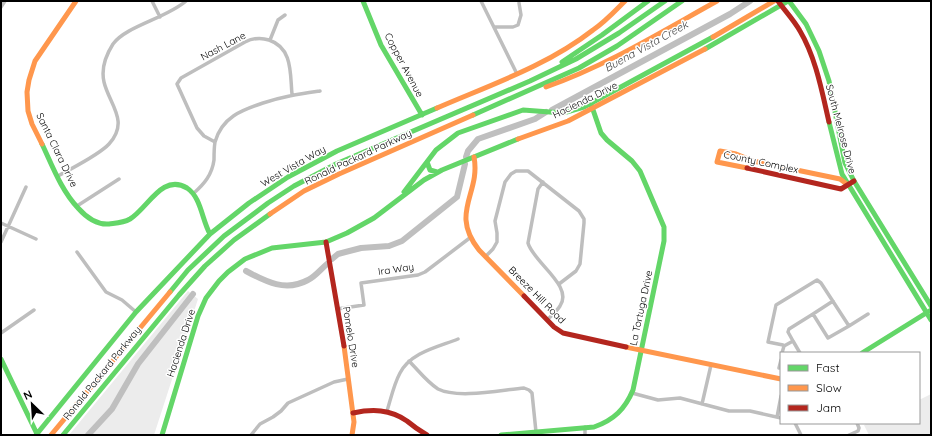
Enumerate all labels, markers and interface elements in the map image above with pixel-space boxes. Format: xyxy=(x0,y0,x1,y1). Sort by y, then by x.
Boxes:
water label: Buena Vista Creek xyxy=(602,17,691,75)
street label: Nash Lane xyxy=(198,29,248,63)
street label: Copper Avenue xyxy=(382,31,427,100)
street label: Hacienda Drive xyxy=(550,78,620,121)
street label: South Melrose Drive xyxy=(823,83,859,176)
street label: Santa Clara Drive xyxy=(33,111,81,190)
street label: Ronald Packard Parkway xyxy=(302,126,414,188)
street label: West Vista Way xyxy=(258,142,328,190)
street label: County Complex xyxy=(722,148,800,176)
street label: Ira Way xyxy=(377,260,415,278)
street label: Breeze Hill Road xyxy=(506,264,568,326)
street label: La Tortuga Drive xyxy=(627,269,655,347)
street label: Pomelo Drive xyxy=(340,306,362,369)
street label: Hacienda Drive xyxy=(164,307,198,379)
street label: Ronald Packard Parkway xyxy=(60,323,144,423)
legend xyxy=(780,352,920,424)
text: Fast xyxy=(816,360,840,375)
text: Slow xyxy=(816,380,842,395)
north arrow xyxy=(12,384,52,424)
text: N xyxy=(21,387,34,403)
text: Jam xyxy=(816,400,841,415)

